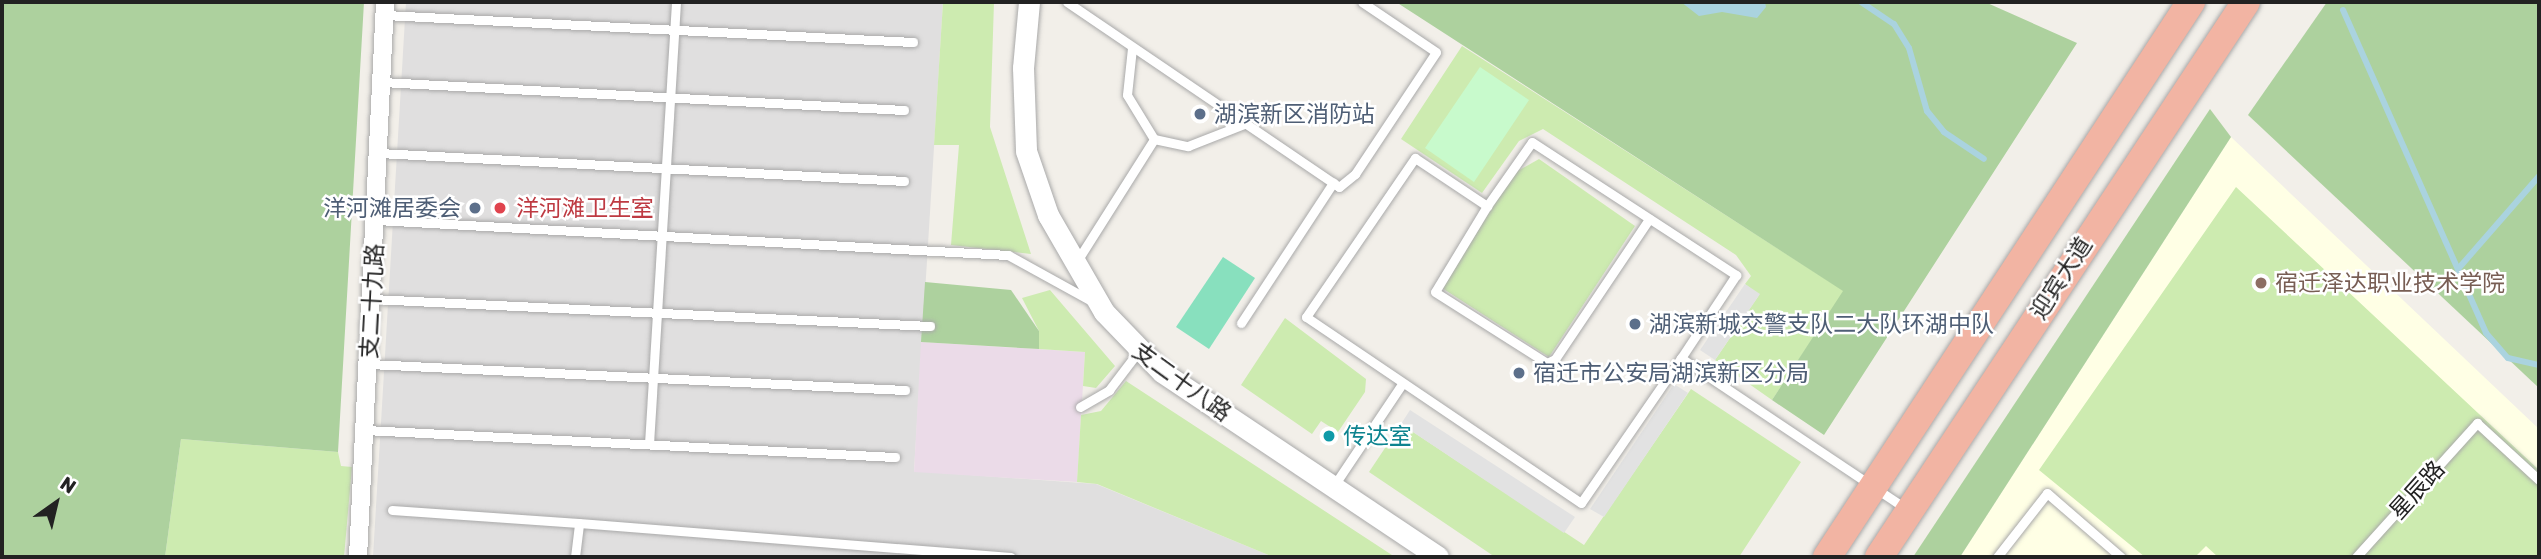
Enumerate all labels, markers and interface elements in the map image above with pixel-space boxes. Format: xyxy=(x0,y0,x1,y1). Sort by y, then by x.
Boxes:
place label: 湖滨新区消防站 xyxy=(1214,100,1375,128)
marker: 湖滨新区消防站 xyxy=(1192,106,1208,122)
place label: 洋河滩居委会 xyxy=(323,194,461,222)
place label: 洋河滩卫生室 xyxy=(516,194,654,222)
marker: 洋河滩卫生室 xyxy=(490,198,510,218)
marker: 洋河滩居委会 xyxy=(467,200,483,216)
street label: 迎宾大道 xyxy=(2024,232,2098,324)
street label: 支二十九路 xyxy=(355,243,389,359)
place label: 宿迁泽达职业技术学院 xyxy=(2275,269,2505,297)
marker: 宿迁泽达职业技术学院 xyxy=(2253,275,2269,291)
place label: 湖滨新城交警支队二大队环湖中队 xyxy=(1649,310,1994,338)
marker: 湖滨新城交警支队二大队环湖中队 xyxy=(1627,316,1643,332)
street label: 支二十八路 xyxy=(1127,337,1237,427)
place label: 宿迁市公安局湖滨新区分局 xyxy=(1533,359,1809,387)
marker: 宿迁市公安局湖滨新区分局 xyxy=(1511,365,1527,381)
place label: 传达室 xyxy=(1343,422,1412,450)
marker: 传达室 xyxy=(1321,428,1337,444)
street label: 星辰路 xyxy=(2384,455,2450,525)
north arrow xyxy=(21,468,91,538)
text: N xyxy=(56,472,80,499)

